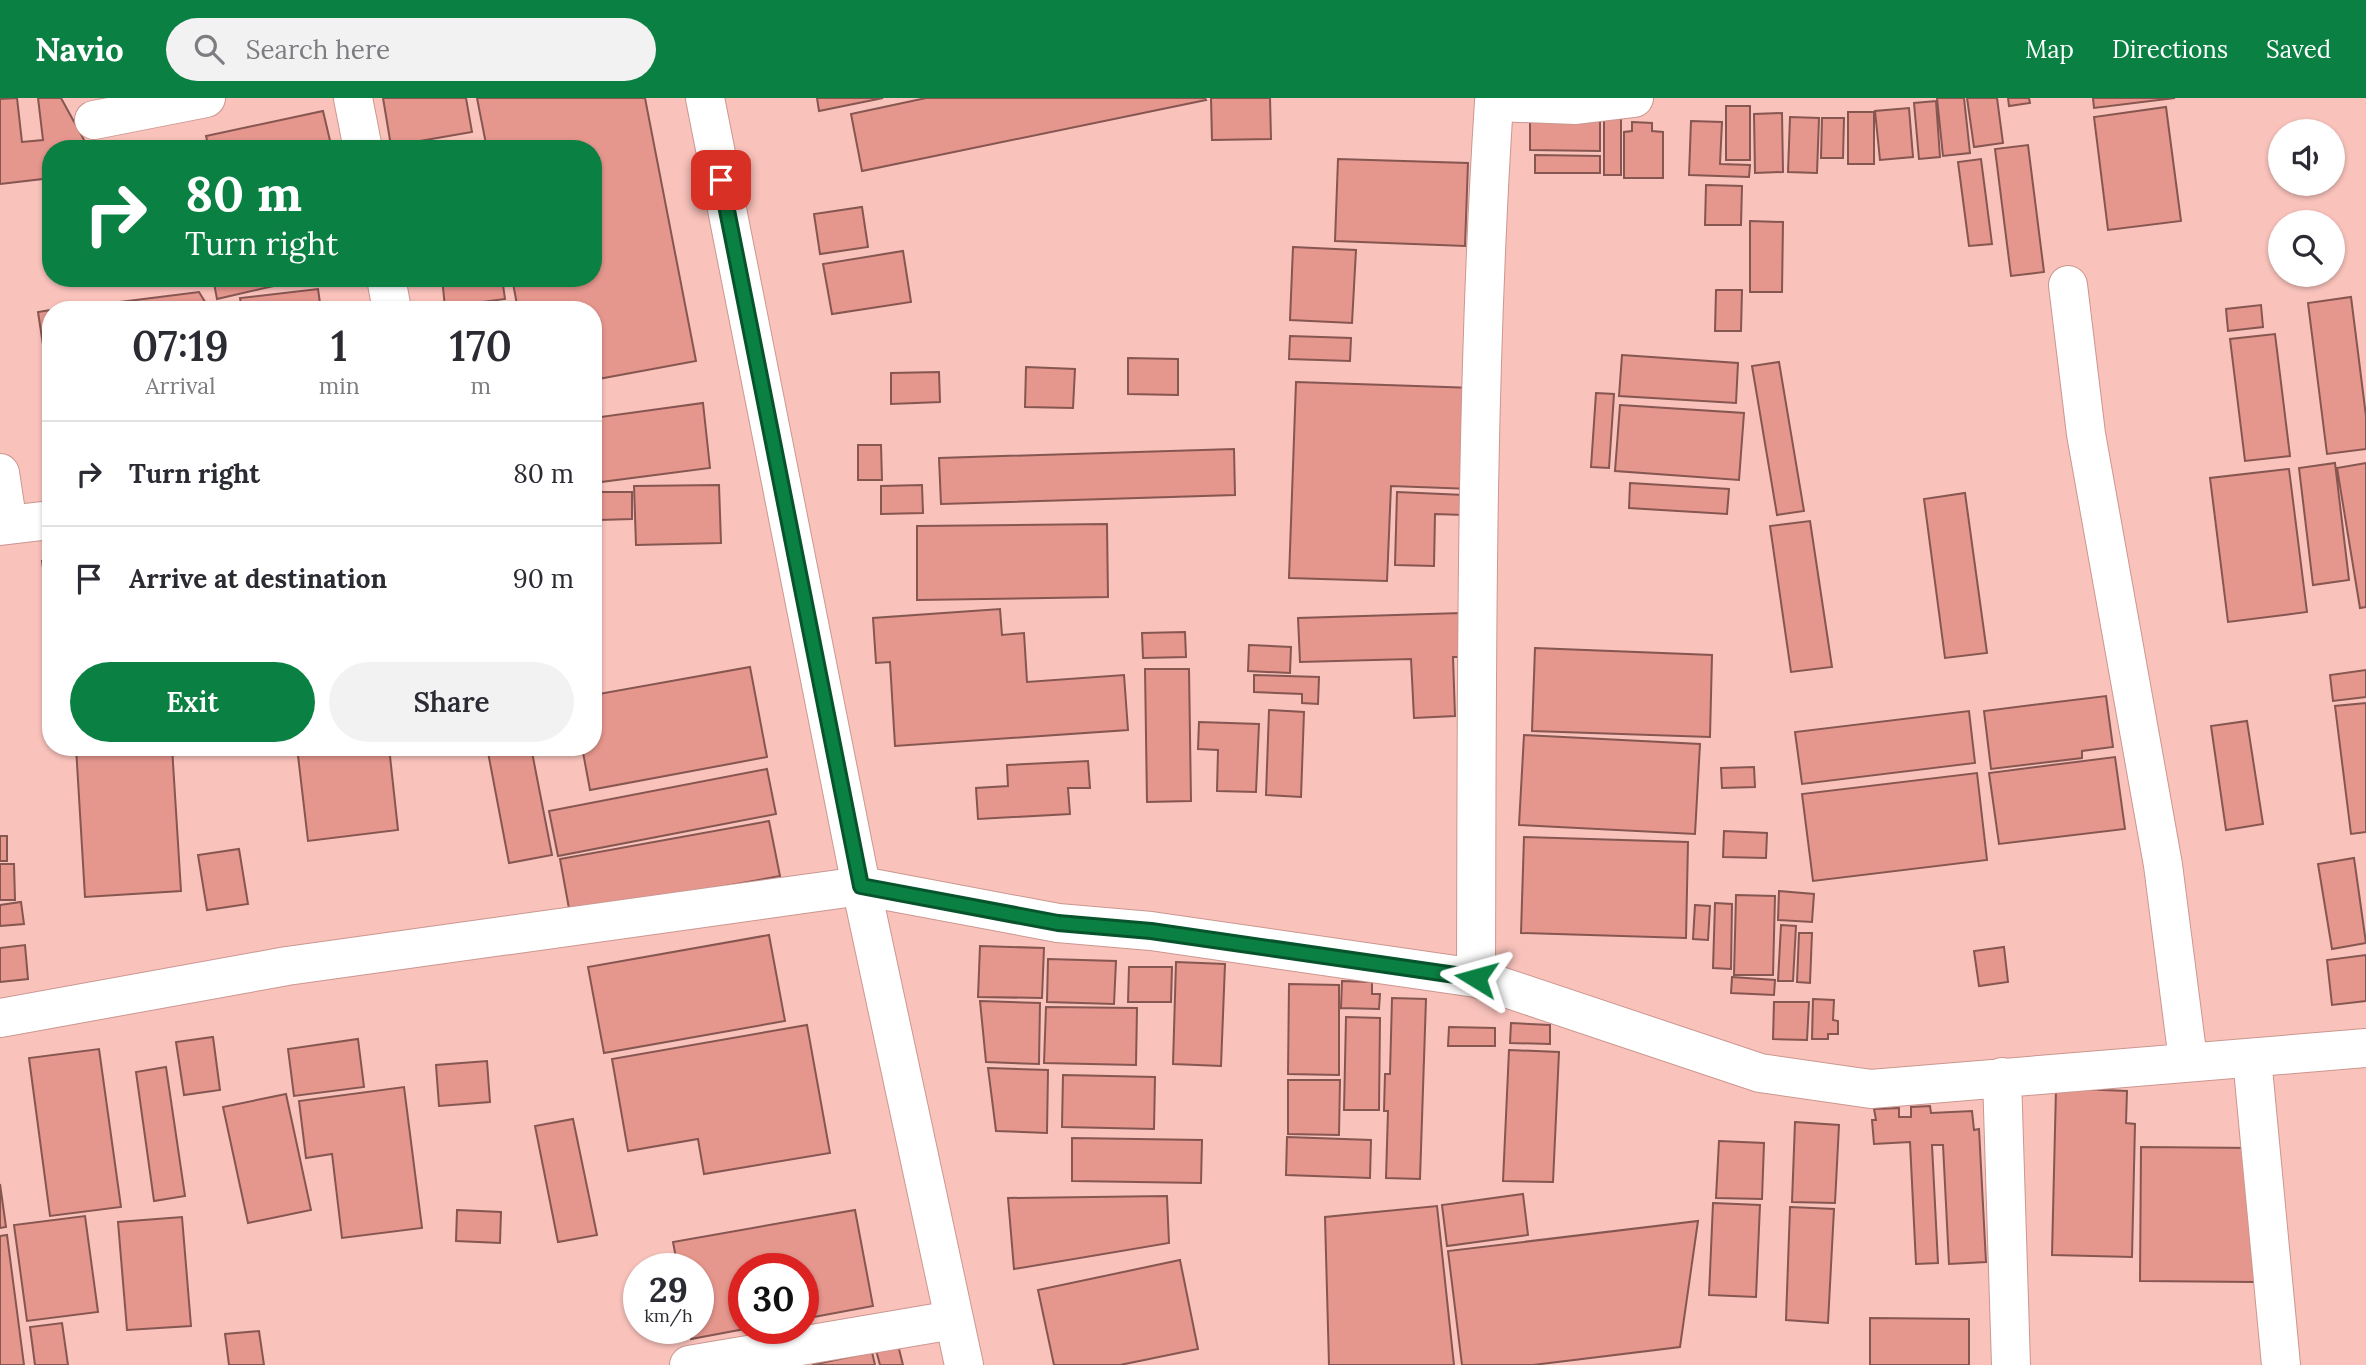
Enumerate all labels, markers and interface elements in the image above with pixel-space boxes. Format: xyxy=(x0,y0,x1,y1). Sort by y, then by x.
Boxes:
search box xyxy=(166,18,656,81)
text: Navio xyxy=(35,28,124,70)
icon: search xyxy=(190,30,228,68)
text: Search here xyxy=(246,33,390,66)
text: Map xyxy=(2025,34,2074,65)
text: Directions xyxy=(2112,34,2228,65)
text: Saved xyxy=(2266,34,2331,65)
map controls xyxy=(2268,119,2345,287)
button: sound xyxy=(2268,119,2345,196)
pin xyxy=(691,150,751,210)
icon: arrive xyxy=(702,161,740,199)
text: 80 m xyxy=(185,162,302,224)
icon: right xyxy=(70,168,161,259)
button: search xyxy=(2268,210,2345,287)
text: Turn right xyxy=(185,223,338,264)
text: 07:19 xyxy=(132,319,229,373)
text: 1 xyxy=(331,319,347,373)
text: 170 xyxy=(450,319,512,373)
text: Arrival xyxy=(145,371,215,400)
text: min xyxy=(319,371,360,400)
text: m xyxy=(471,371,491,400)
icon: right xyxy=(70,455,108,493)
text: Turn right xyxy=(129,457,260,490)
text: 80 m xyxy=(513,457,574,490)
icon: arrive xyxy=(70,560,108,598)
text: Arrive at destination xyxy=(129,562,387,595)
text: 90 m xyxy=(513,562,574,595)
button: Exit xyxy=(70,662,315,742)
button: Share xyxy=(329,662,574,742)
position arrow xyxy=(1439,941,1513,1015)
speed limit sign: 30 xyxy=(728,1253,819,1344)
text: 29 xyxy=(649,1267,688,1312)
text: km/h xyxy=(644,1304,693,1327)

